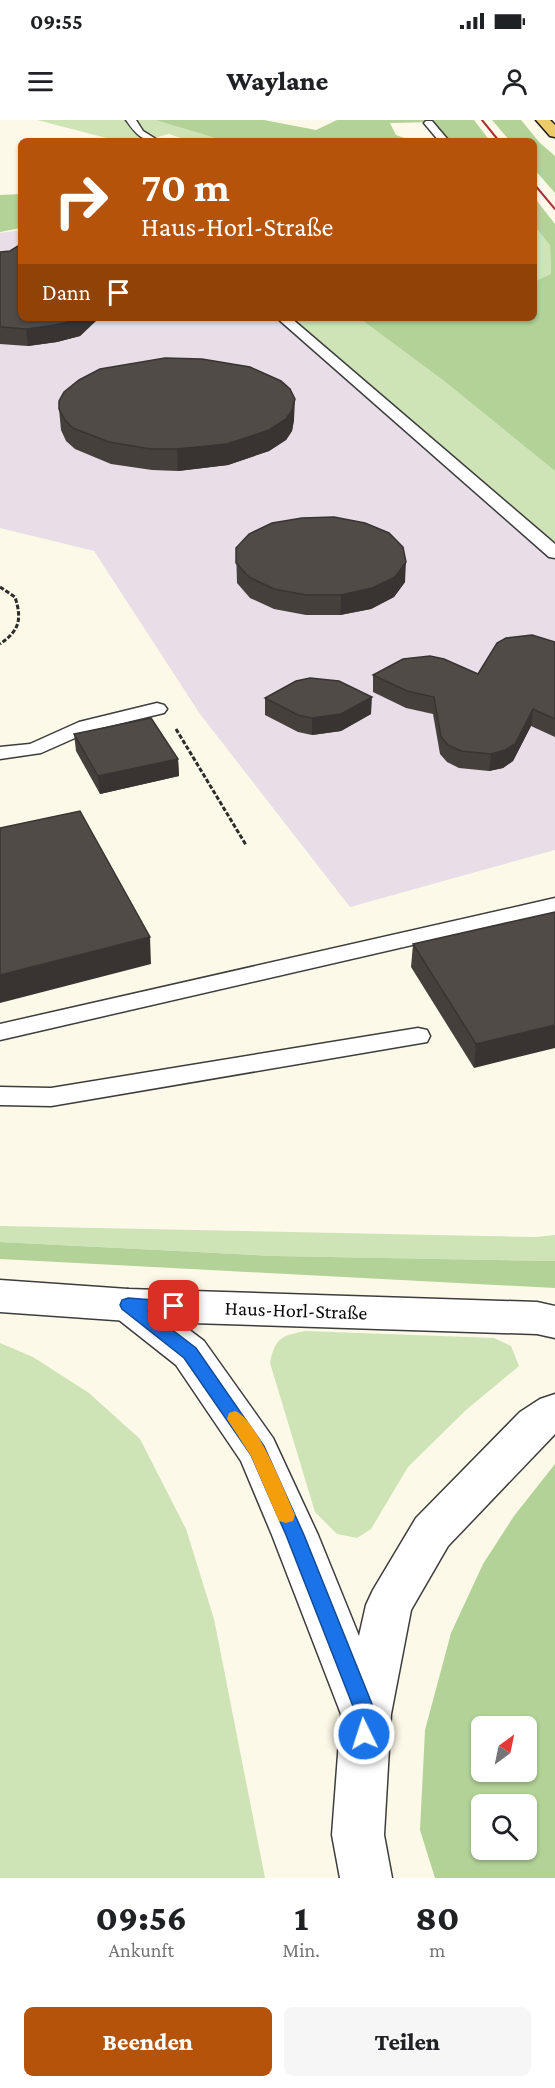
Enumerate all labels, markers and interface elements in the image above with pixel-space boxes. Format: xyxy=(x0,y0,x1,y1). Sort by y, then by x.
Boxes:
text: 09:55 xyxy=(30,9,83,34)
icon: menu xyxy=(24,65,57,98)
icon: person xyxy=(498,65,531,98)
text: Waylane xyxy=(227,66,328,96)
icon: right xyxy=(42,162,120,240)
text: 70 m xyxy=(141,163,230,210)
text: Haus-Horl-Straße xyxy=(141,212,333,242)
icon: arrive xyxy=(102,276,135,309)
text: Dann xyxy=(42,280,90,305)
pin xyxy=(148,1280,199,1331)
icon: arrive xyxy=(157,1289,190,1322)
street label: Haus-Horl-Straße xyxy=(224,1297,368,1323)
position arrow xyxy=(332,1702,396,1766)
north arrow xyxy=(471,1716,537,1782)
map controls xyxy=(471,1716,537,1860)
button: search xyxy=(471,1794,537,1860)
text: 09:56 xyxy=(96,1898,187,1938)
text: 1 xyxy=(294,1898,308,1938)
text: 80 xyxy=(415,1898,459,1938)
text: Ankunft xyxy=(109,1939,174,1961)
text: Min. xyxy=(283,1939,320,1961)
text: m xyxy=(429,1939,445,1961)
button: Beenden xyxy=(24,2007,272,2076)
button: Teilen xyxy=(284,2007,531,2076)

